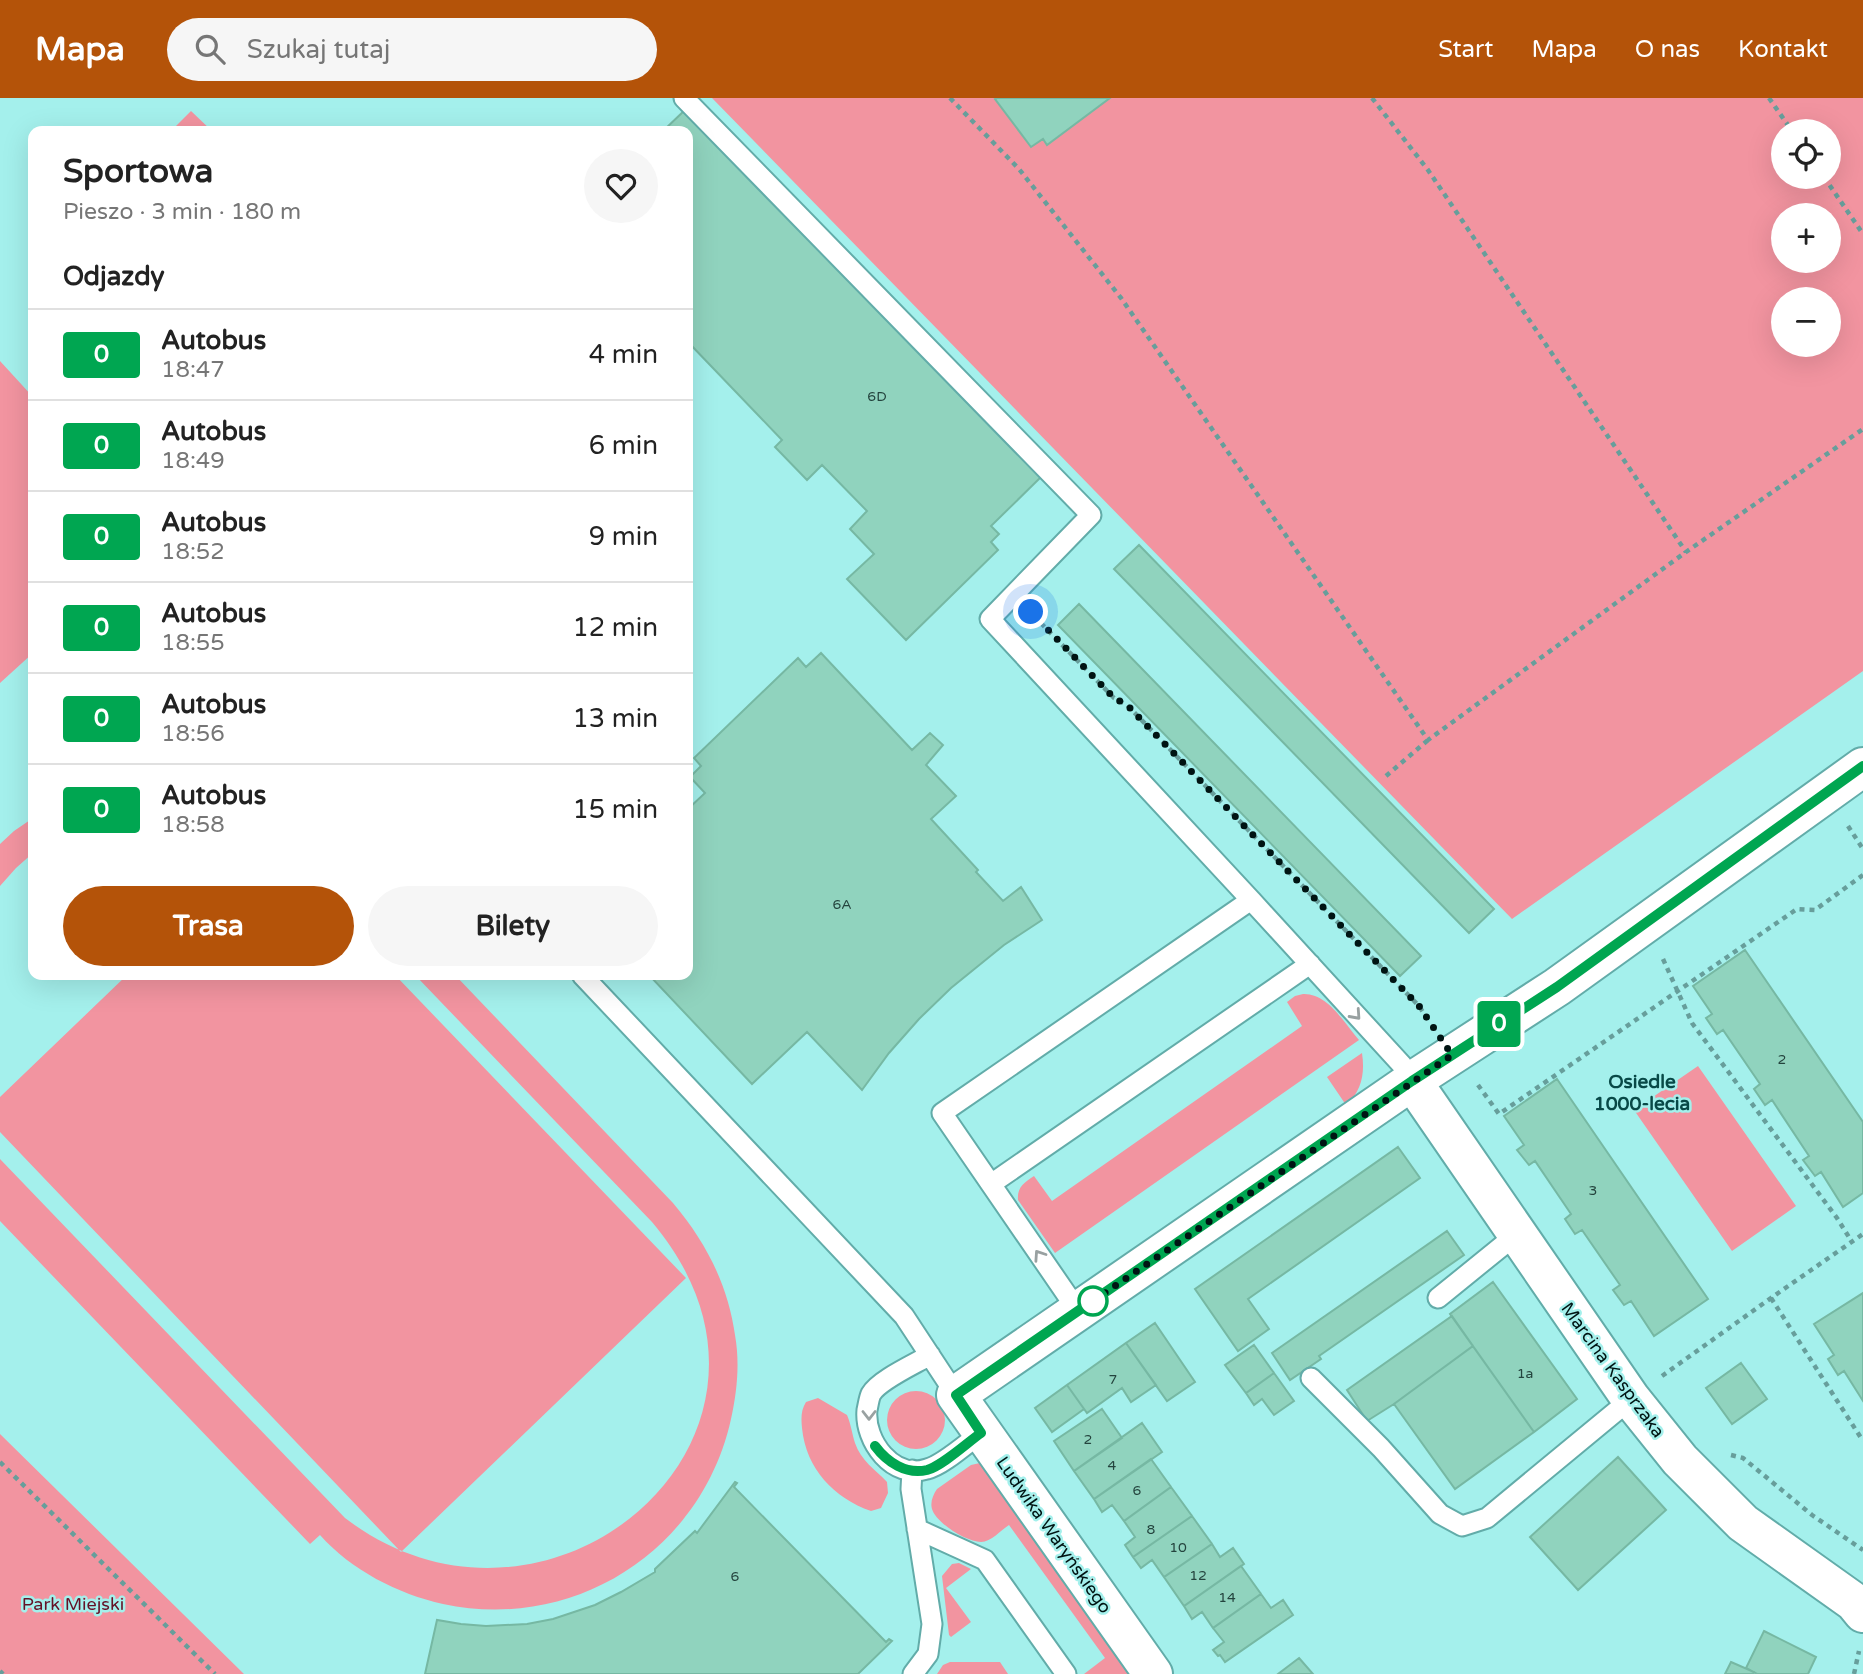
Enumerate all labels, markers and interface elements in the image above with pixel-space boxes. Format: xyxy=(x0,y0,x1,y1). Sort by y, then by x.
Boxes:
search box xyxy=(167,18,657,81)
text: Mapa xyxy=(35,30,125,69)
icon: search xyxy=(191,30,229,68)
text: Szukaj tutaj xyxy=(247,34,390,65)
text: Start xyxy=(1438,35,1493,64)
text: Mapa xyxy=(1531,35,1597,64)
text: O nas xyxy=(1635,35,1700,64)
text: Kontakt xyxy=(1738,35,1828,64)
map controls xyxy=(1771,119,1841,357)
button: locate xyxy=(1771,119,1841,189)
button: heart xyxy=(584,149,658,223)
text: Sportowa xyxy=(63,152,213,191)
text: Pieszo · 3 min · 180 m xyxy=(63,198,301,226)
button: + xyxy=(1771,203,1841,273)
text: Odjazdy xyxy=(63,261,165,292)
button: − xyxy=(1771,287,1841,357)
text: Autobus xyxy=(161,325,266,356)
text: 4 min xyxy=(589,339,658,370)
text: 0 xyxy=(94,340,109,369)
text: 18:47 xyxy=(161,356,225,384)
house number: 6D xyxy=(867,388,887,405)
text: Autobus xyxy=(161,416,266,447)
text: 6 min xyxy=(589,430,658,461)
text: 0 xyxy=(94,431,109,460)
text: 18:49 xyxy=(161,447,225,475)
text: Autobus xyxy=(161,507,266,538)
text: 9 min xyxy=(589,521,658,552)
text: 0 xyxy=(94,522,109,551)
text: 18:52 xyxy=(161,538,225,566)
your location xyxy=(1013,594,1048,629)
text: Autobus xyxy=(161,598,266,629)
text: 12 min xyxy=(572,612,658,643)
text: 0 xyxy=(94,613,109,642)
text: 18:55 xyxy=(161,629,225,657)
text: Autobus xyxy=(161,689,266,720)
text: 13 min xyxy=(572,703,658,734)
text: 0 xyxy=(94,704,109,733)
text: 18:56 xyxy=(161,720,225,748)
text: Autobus xyxy=(161,780,266,811)
text: 15 min xyxy=(572,794,658,825)
text: 0 xyxy=(94,795,109,824)
text: 18:58 xyxy=(161,811,225,839)
button: Trasa xyxy=(63,886,354,966)
button: Bilety xyxy=(368,886,658,966)
house number: 6A xyxy=(832,896,852,913)
line badge: 0 xyxy=(1476,1001,1522,1047)
one-way arrow xyxy=(1348,1007,1360,1020)
text: 0 xyxy=(1491,1009,1507,1038)
house number: 2 xyxy=(1778,1051,1786,1068)
district label: Osiedle 1000-lecia xyxy=(1594,1071,1690,1115)
house number: 3 xyxy=(1589,1182,1597,1199)
one-way arrow xyxy=(1035,1250,1047,1263)
unlabelled marker xyxy=(1078,1286,1108,1316)
street label: Marcina Kasprzaka xyxy=(1557,1298,1669,1442)
house number: 1a xyxy=(1517,1365,1533,1382)
house number: 7 xyxy=(1109,1371,1117,1388)
one-way arrow xyxy=(861,1410,877,1421)
house number: 2 xyxy=(1084,1431,1092,1448)
street label: Ludwika Waryńskiego xyxy=(992,1452,1116,1618)
house number: 4 xyxy=(1108,1457,1117,1474)
house number: 6 xyxy=(1133,1482,1142,1499)
house number: 8 xyxy=(1147,1521,1156,1538)
house number: 10 xyxy=(1169,1539,1187,1556)
house number: 12 xyxy=(1189,1567,1207,1584)
house number: 6 xyxy=(731,1568,740,1585)
house number: 14 xyxy=(1218,1589,1236,1606)
park label: Park Miejski xyxy=(22,1593,124,1615)

